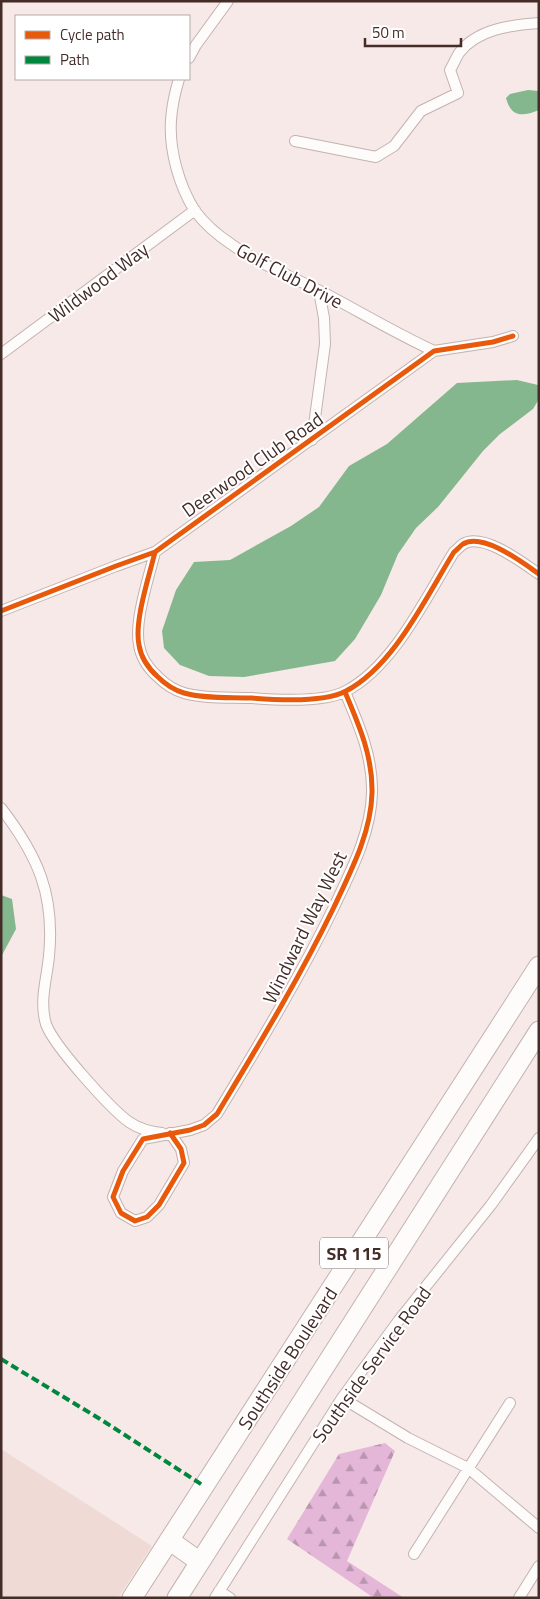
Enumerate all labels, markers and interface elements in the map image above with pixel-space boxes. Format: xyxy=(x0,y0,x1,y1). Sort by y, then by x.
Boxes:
legend xyxy=(15,15,190,80)
scale bar xyxy=(365,15,461,47)
text: 50 m xyxy=(372,21,405,44)
text: Cycle path xyxy=(60,23,125,46)
text: Path xyxy=(60,48,90,71)
street label: Wildwood Way xyxy=(42,235,154,329)
street label: Golf Club Drive xyxy=(231,235,349,315)
street label: Deerwood Club Road xyxy=(175,404,329,524)
street label: Windward Way West xyxy=(254,845,354,1008)
road number: SR 115 xyxy=(320,1238,388,1268)
street label: Southside Service Road xyxy=(304,1280,438,1448)
street label: Southside Boulevard xyxy=(230,1281,344,1435)

